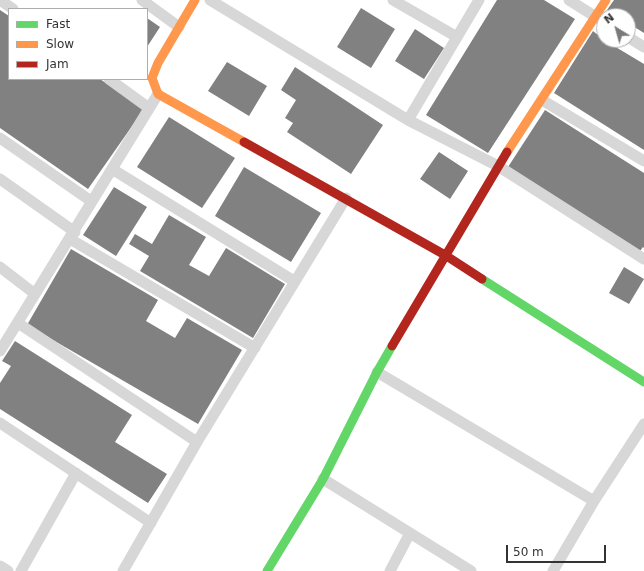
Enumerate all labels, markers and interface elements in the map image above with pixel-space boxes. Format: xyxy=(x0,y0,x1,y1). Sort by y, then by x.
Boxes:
legend xyxy=(8,8,148,80)
north arrow xyxy=(596,8,636,48)
text: N xyxy=(601,11,617,27)
text: Fast xyxy=(46,17,70,31)
text: Slow xyxy=(46,37,74,51)
text: Jam xyxy=(46,57,69,71)
scale bar xyxy=(508,537,608,563)
text: 50 m xyxy=(513,545,544,559)

